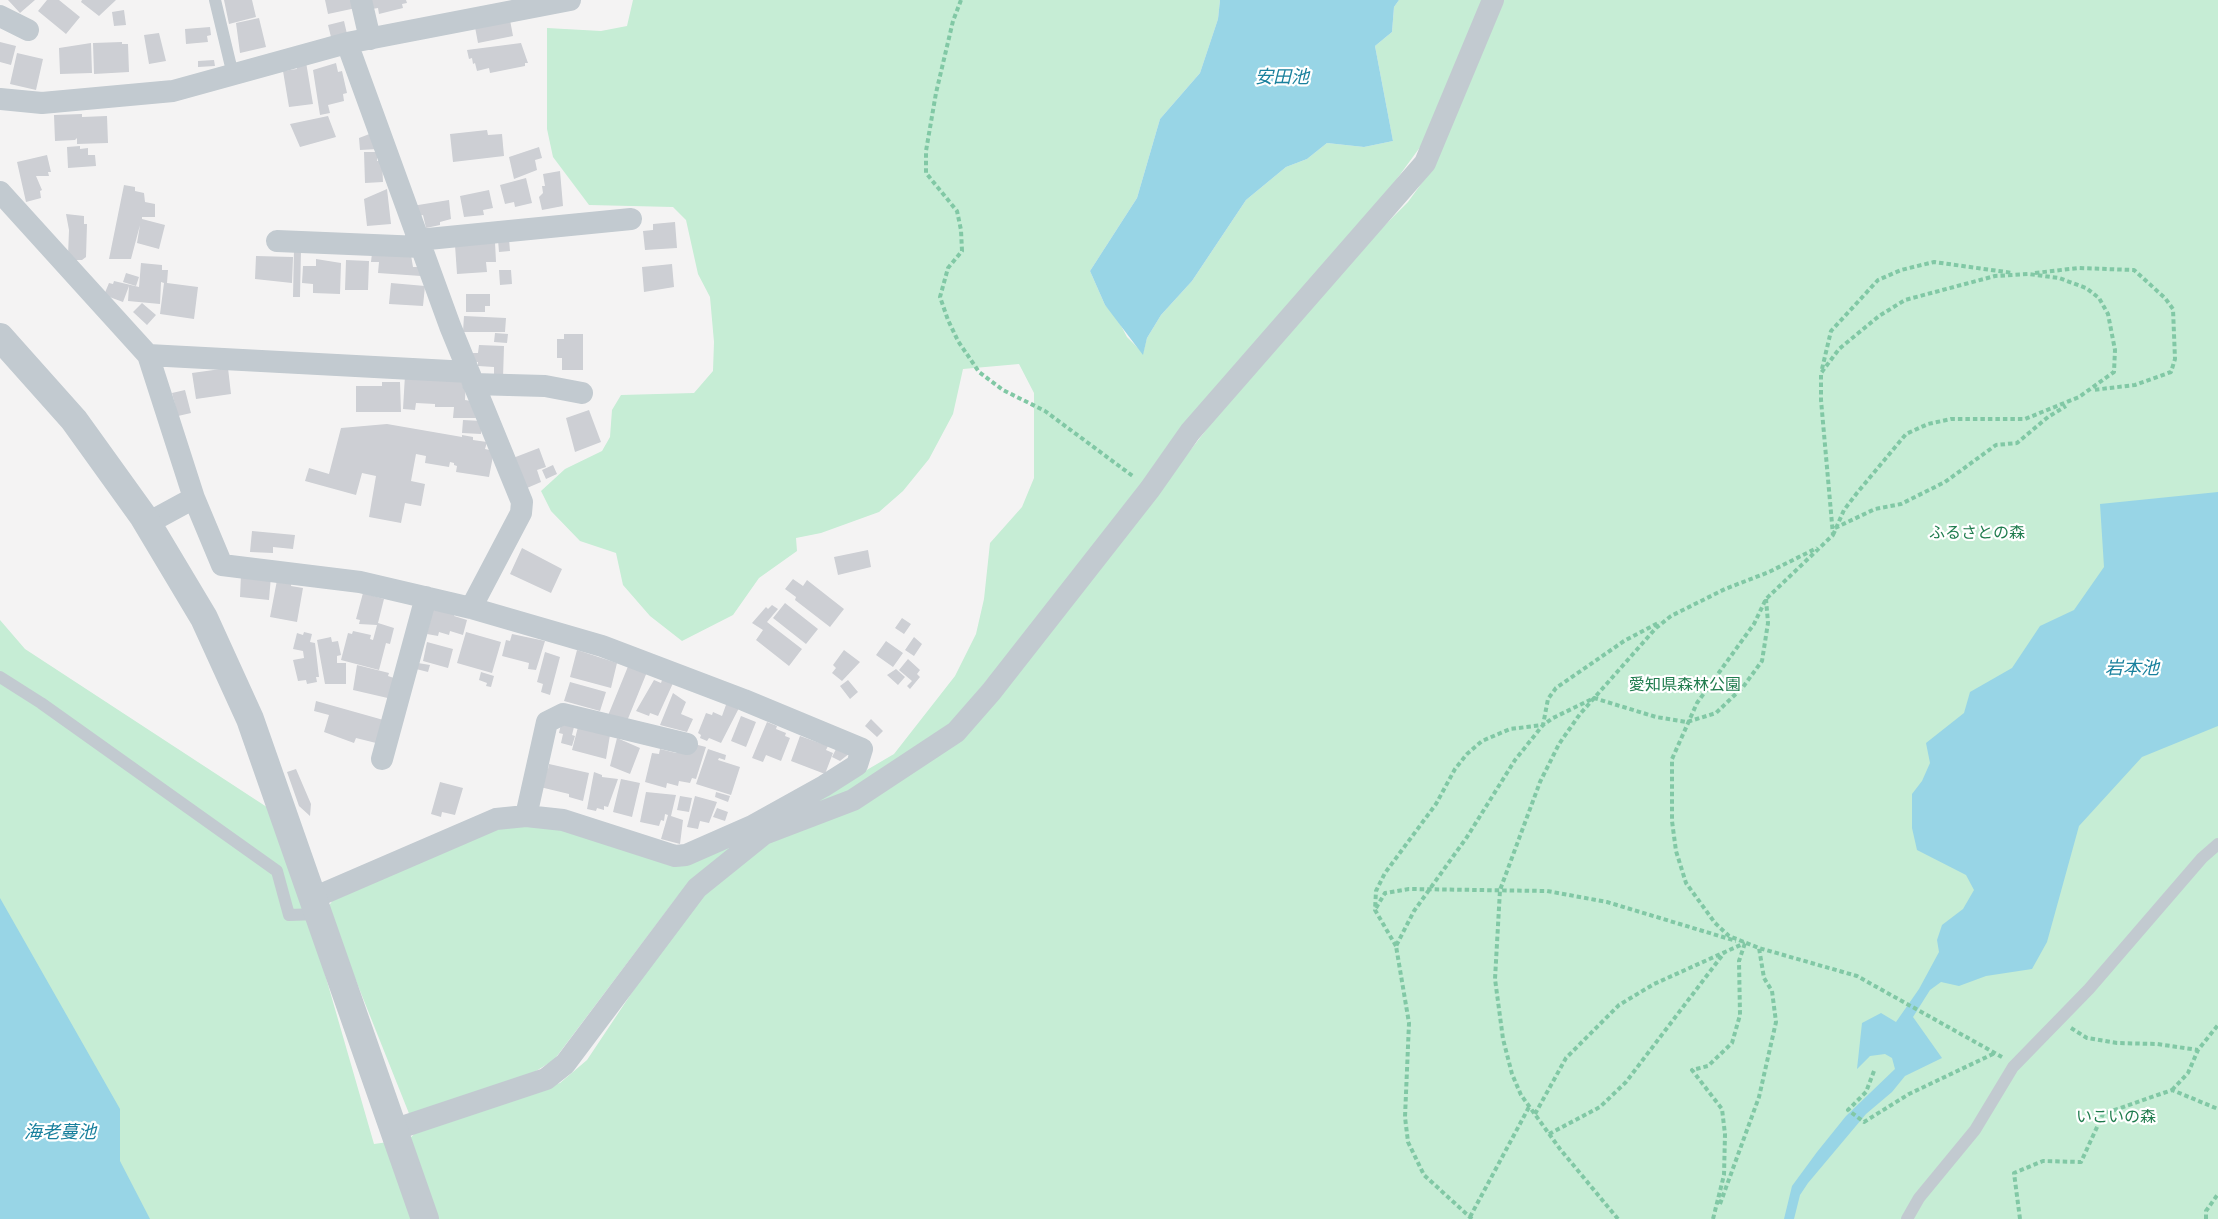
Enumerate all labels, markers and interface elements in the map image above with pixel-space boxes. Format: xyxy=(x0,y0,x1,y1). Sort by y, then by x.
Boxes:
water label: 安田池 xyxy=(1255,68,1309,90)
park label: ふるさとの森 xyxy=(1929,524,2025,544)
water label: 岩本池 xyxy=(2105,659,2159,681)
park label: 愛知県森林公園 xyxy=(1629,676,1741,696)
park label: いこいの森 xyxy=(2076,1108,2156,1128)
water label: 海老蔓池 xyxy=(24,1123,96,1145)

